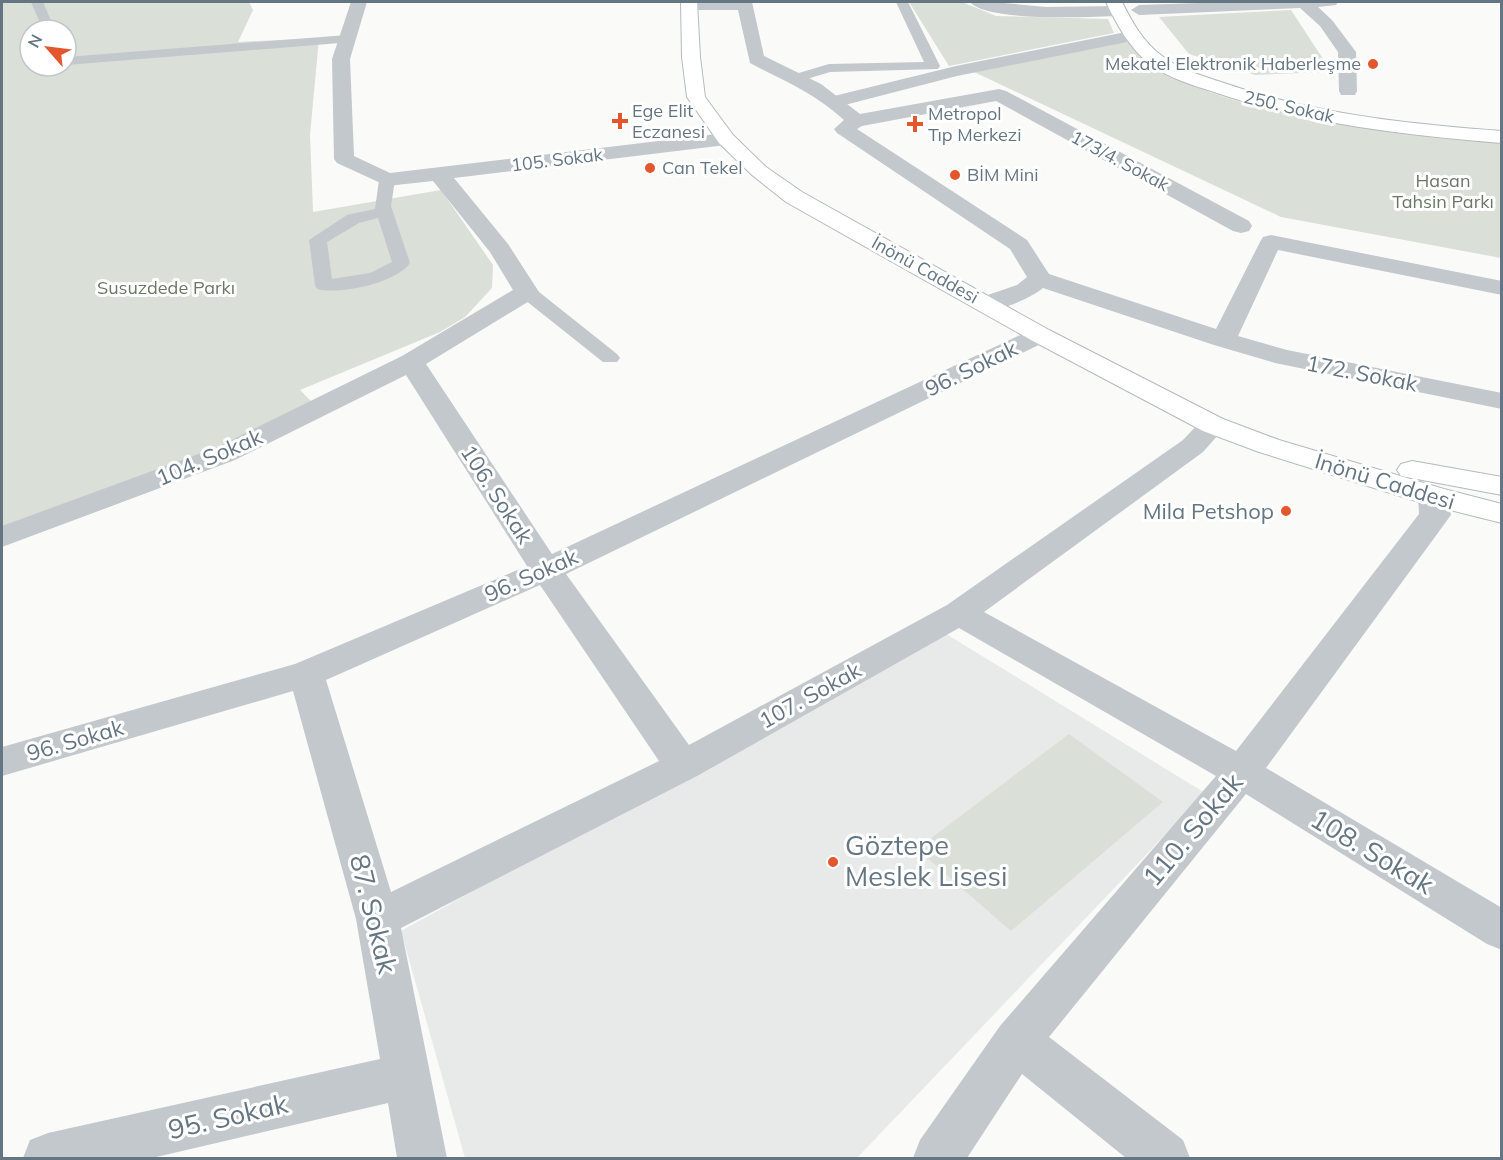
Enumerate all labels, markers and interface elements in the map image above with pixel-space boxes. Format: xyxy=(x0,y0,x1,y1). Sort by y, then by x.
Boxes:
north arrow xyxy=(18,18,78,78)
text: N xyxy=(23,31,46,51)
place label: Mekatel Elektronik Haberleşme xyxy=(1105,52,1361,75)
marker: Mekatel Elektronik Haberleşme xyxy=(1366,57,1380,71)
street label: 250. Sokak xyxy=(1242,85,1337,128)
place label: Ege Elit Eczanesi xyxy=(632,99,705,143)
place label: Metropol Tıp Merkezi xyxy=(928,102,1021,146)
marker: Ege Elit Eczanesi xyxy=(613,114,627,128)
marker: Metropol Tıp Merkezi xyxy=(906,115,924,133)
street label: 173/4. Sokak xyxy=(1067,125,1174,196)
street label: 105. Sokak xyxy=(510,142,605,177)
place label: Can Tekel xyxy=(662,156,742,179)
marker: Can Tekel xyxy=(643,161,657,175)
place label: BİM Mini xyxy=(967,163,1039,186)
marker: BİM Mini xyxy=(948,168,962,182)
park label: Hasan Tahsin Parkı xyxy=(1392,169,1494,213)
street label: İnönü Caddesi xyxy=(868,231,983,308)
park label: Susuzdede Parkı xyxy=(97,276,235,299)
street label: 96. Sokak xyxy=(920,333,1022,402)
street label: 172. Sokak xyxy=(1304,349,1420,398)
street label: 104. Sokak xyxy=(152,422,267,492)
street label: 106. Sokak xyxy=(455,439,540,549)
street label: İnönü Caddesi xyxy=(1312,446,1458,516)
place label: Mila Petshop xyxy=(1143,497,1274,525)
marker: Mila Petshop xyxy=(1279,504,1293,518)
street label: 96. Sokak xyxy=(480,542,583,608)
street label: 107. Sokak xyxy=(754,655,867,734)
street label: 96. Sokak xyxy=(23,713,127,767)
street label: 110. Sokak xyxy=(1135,765,1250,893)
street label: 108. Sokak xyxy=(1305,801,1441,902)
place label: Göztepe Meslek Lisesi xyxy=(845,828,1007,893)
street label: 87. Sokak xyxy=(343,851,405,978)
marker: Göztepe Meslek Lisesi xyxy=(826,855,840,869)
street label: 95. Sokak xyxy=(165,1086,292,1146)

